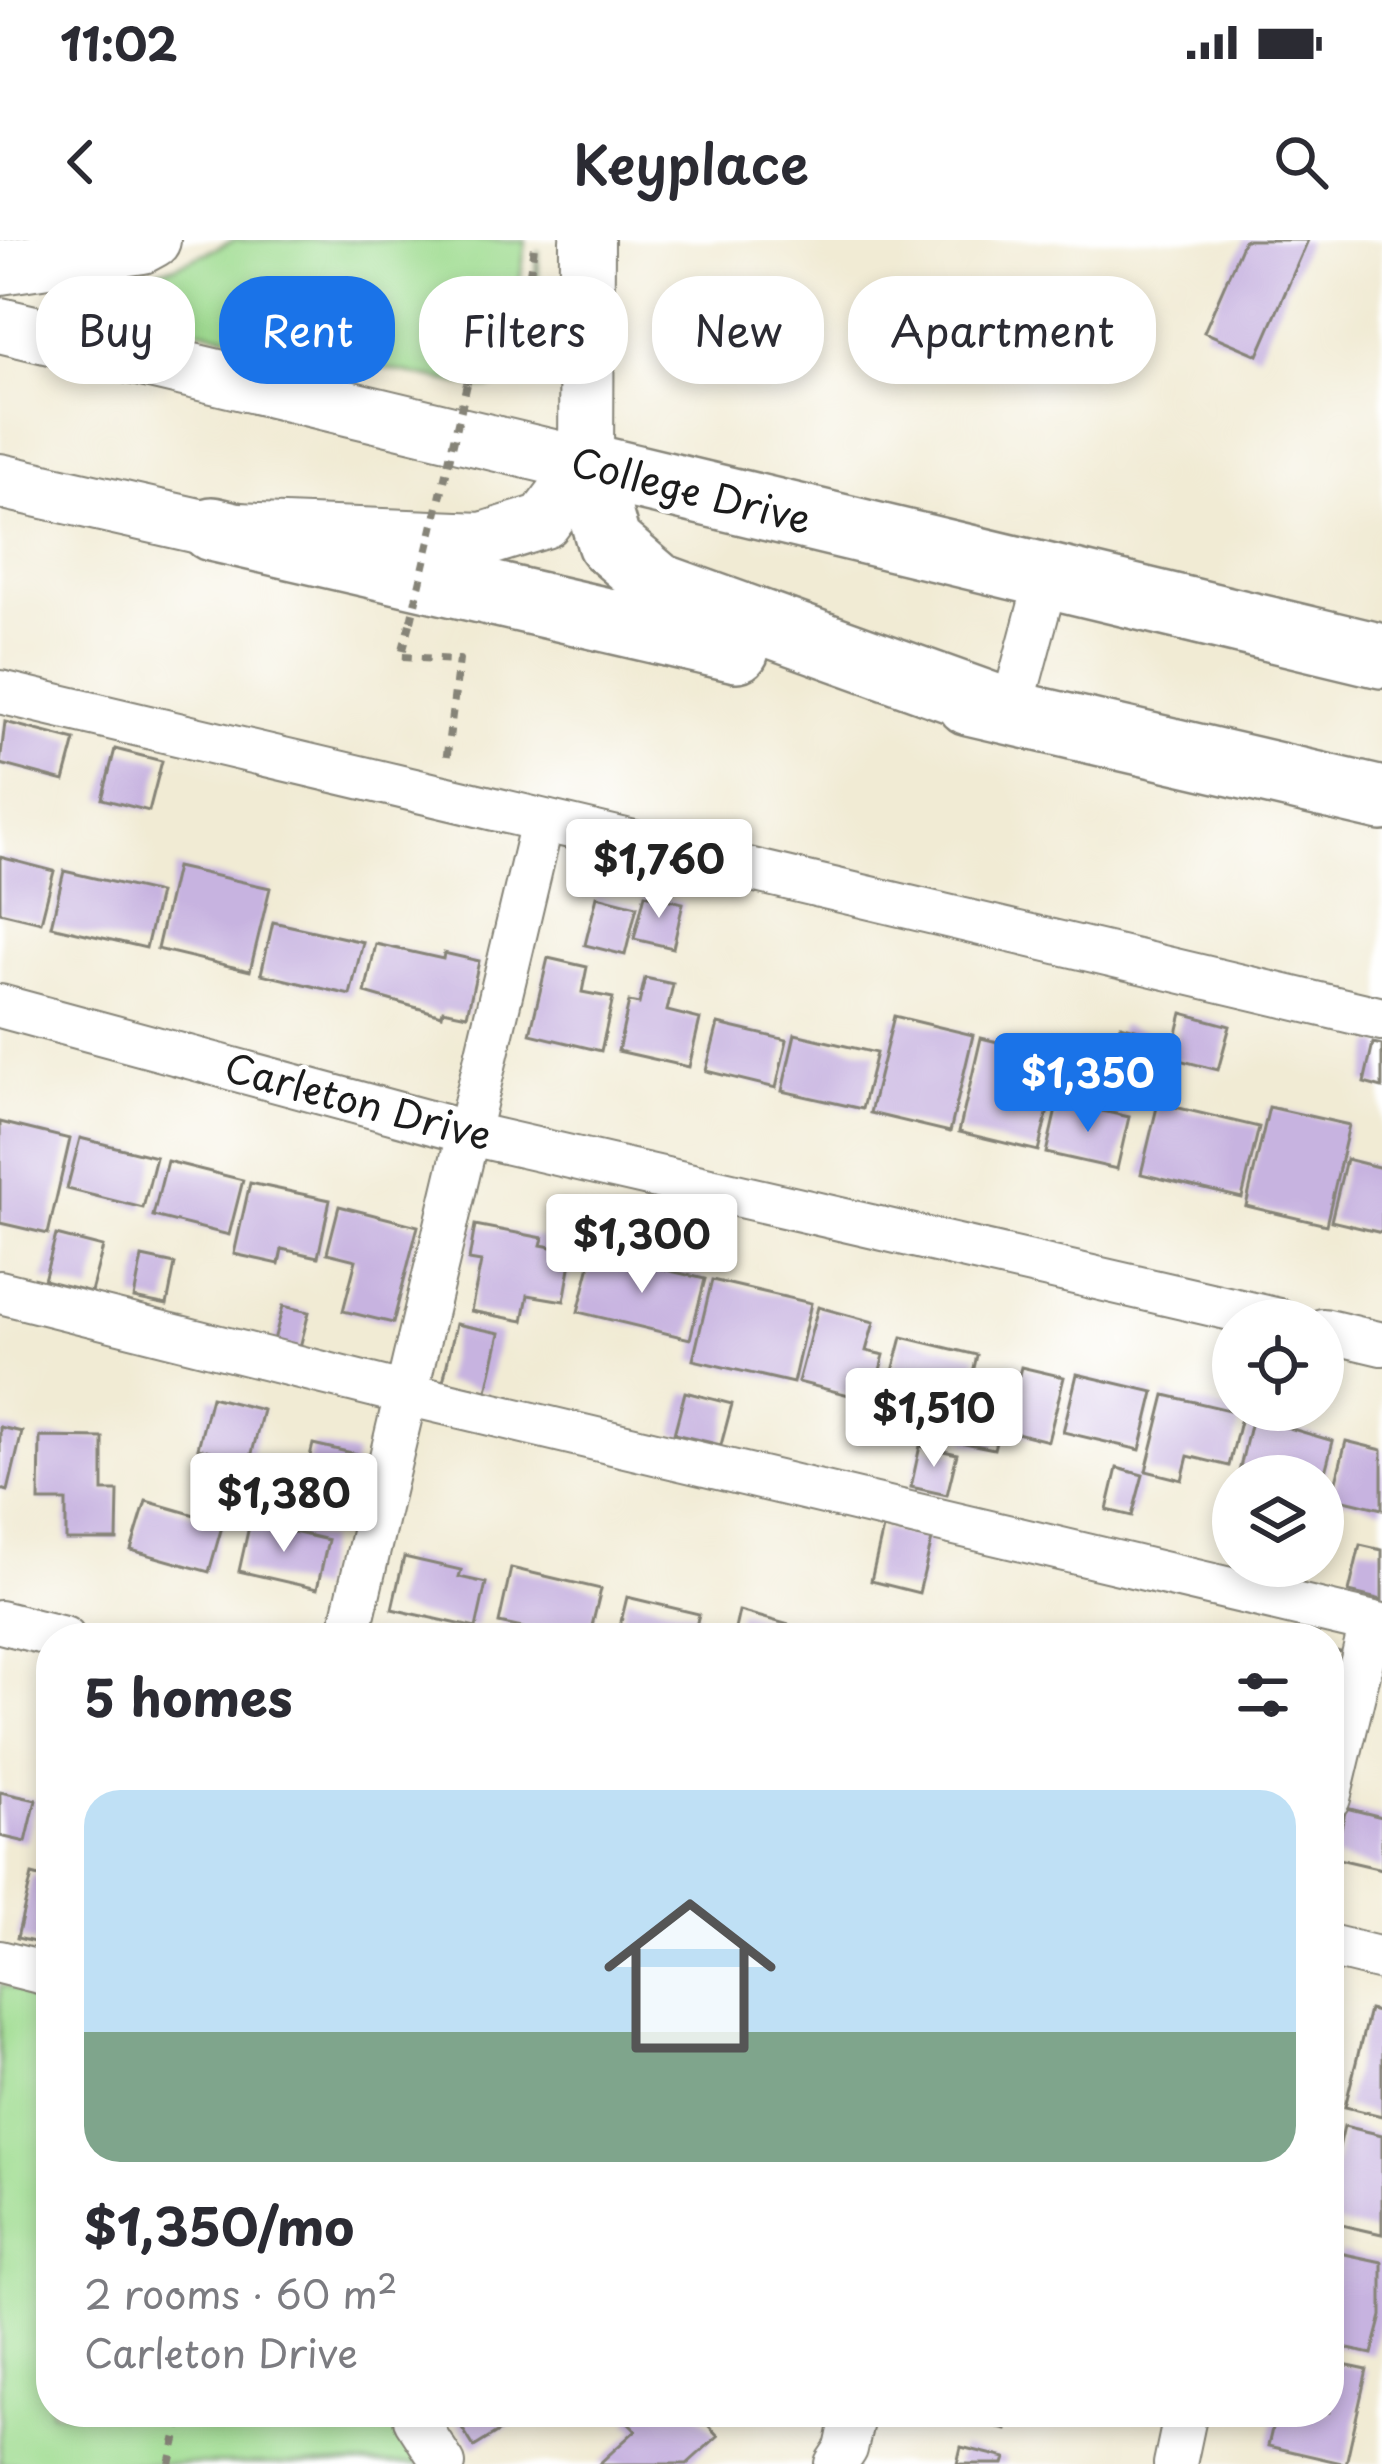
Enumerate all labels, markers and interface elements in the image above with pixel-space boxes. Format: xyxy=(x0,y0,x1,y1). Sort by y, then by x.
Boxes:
text: 11:02 xyxy=(60,8,178,76)
text: Keyplace xyxy=(573,122,809,203)
icon: back xyxy=(48,129,114,195)
icon: search xyxy=(1268,129,1334,195)
chip: Buy xyxy=(36,276,195,384)
chip: Rent xyxy=(219,276,395,384)
chip: Filters xyxy=(419,276,628,384)
chip: New xyxy=(652,276,824,384)
chip: Apartment xyxy=(848,276,1156,384)
street label: College Drive xyxy=(565,430,818,547)
pin: $1,760 xyxy=(561,819,757,921)
text: $1,760 xyxy=(593,828,725,887)
pin: $1,350 xyxy=(990,1033,1186,1135)
street label: Carleton Drive xyxy=(219,1036,499,1164)
text: $1,350 xyxy=(1021,1042,1155,1101)
pin: $1,300 xyxy=(544,1194,740,1296)
text: $1,300 xyxy=(573,1203,711,1262)
map controls xyxy=(1212,1299,1344,1587)
button: locate xyxy=(1212,1299,1344,1431)
pin: $1,510 xyxy=(836,1368,1032,1470)
text: $1,510 xyxy=(873,1377,995,1436)
pin: $1,380 xyxy=(186,1453,382,1555)
button: layers xyxy=(1212,1455,1344,1587)
text: $1,380 xyxy=(217,1462,351,1521)
text: 5 homes xyxy=(84,1657,293,1734)
icon: filters xyxy=(1230,1662,1296,1728)
icon: home xyxy=(582,1868,798,2084)
text: $1,350/mo xyxy=(84,2186,354,2263)
text: 2 rooms · 60 m² xyxy=(84,2263,398,2322)
text: Carleton Drive xyxy=(84,2322,358,2381)

